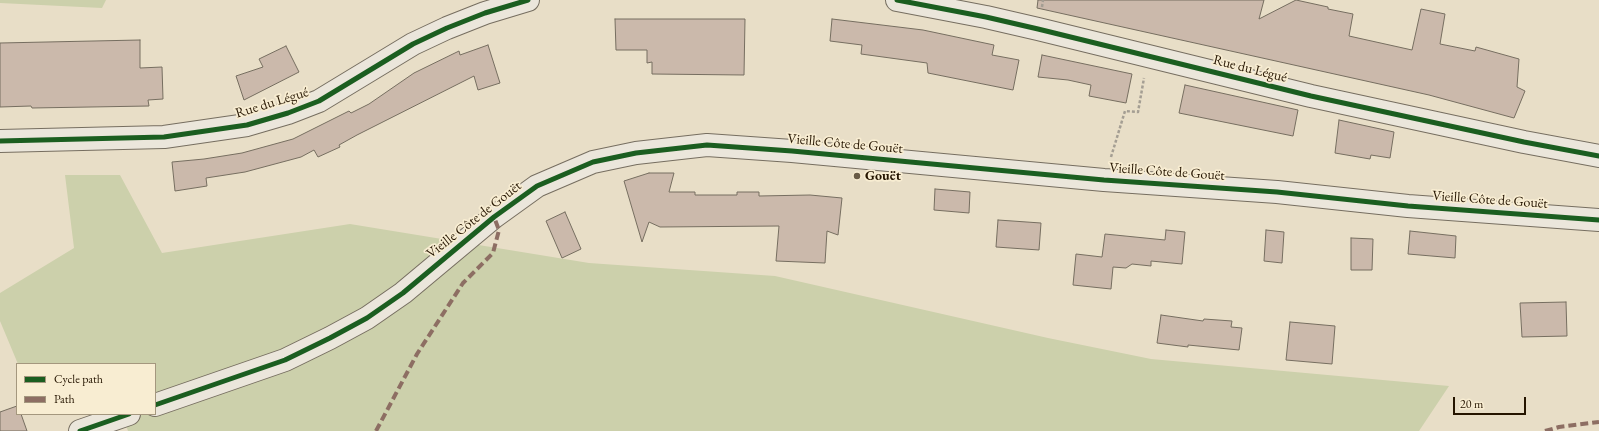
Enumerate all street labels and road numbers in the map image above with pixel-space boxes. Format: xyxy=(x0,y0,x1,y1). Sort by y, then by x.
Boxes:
street label: Rue du Légué xyxy=(1211,52,1289,86)
street label: Rue du Légué xyxy=(233,84,311,122)
street label: Vieille Côte de Gouët xyxy=(787,131,903,157)
street label: Vieille Côte de Gouët xyxy=(1109,160,1225,184)
street label: Vieille Côte de Gouët xyxy=(423,178,525,262)
street label: Vieille Côte de Gouët xyxy=(1432,188,1548,212)

